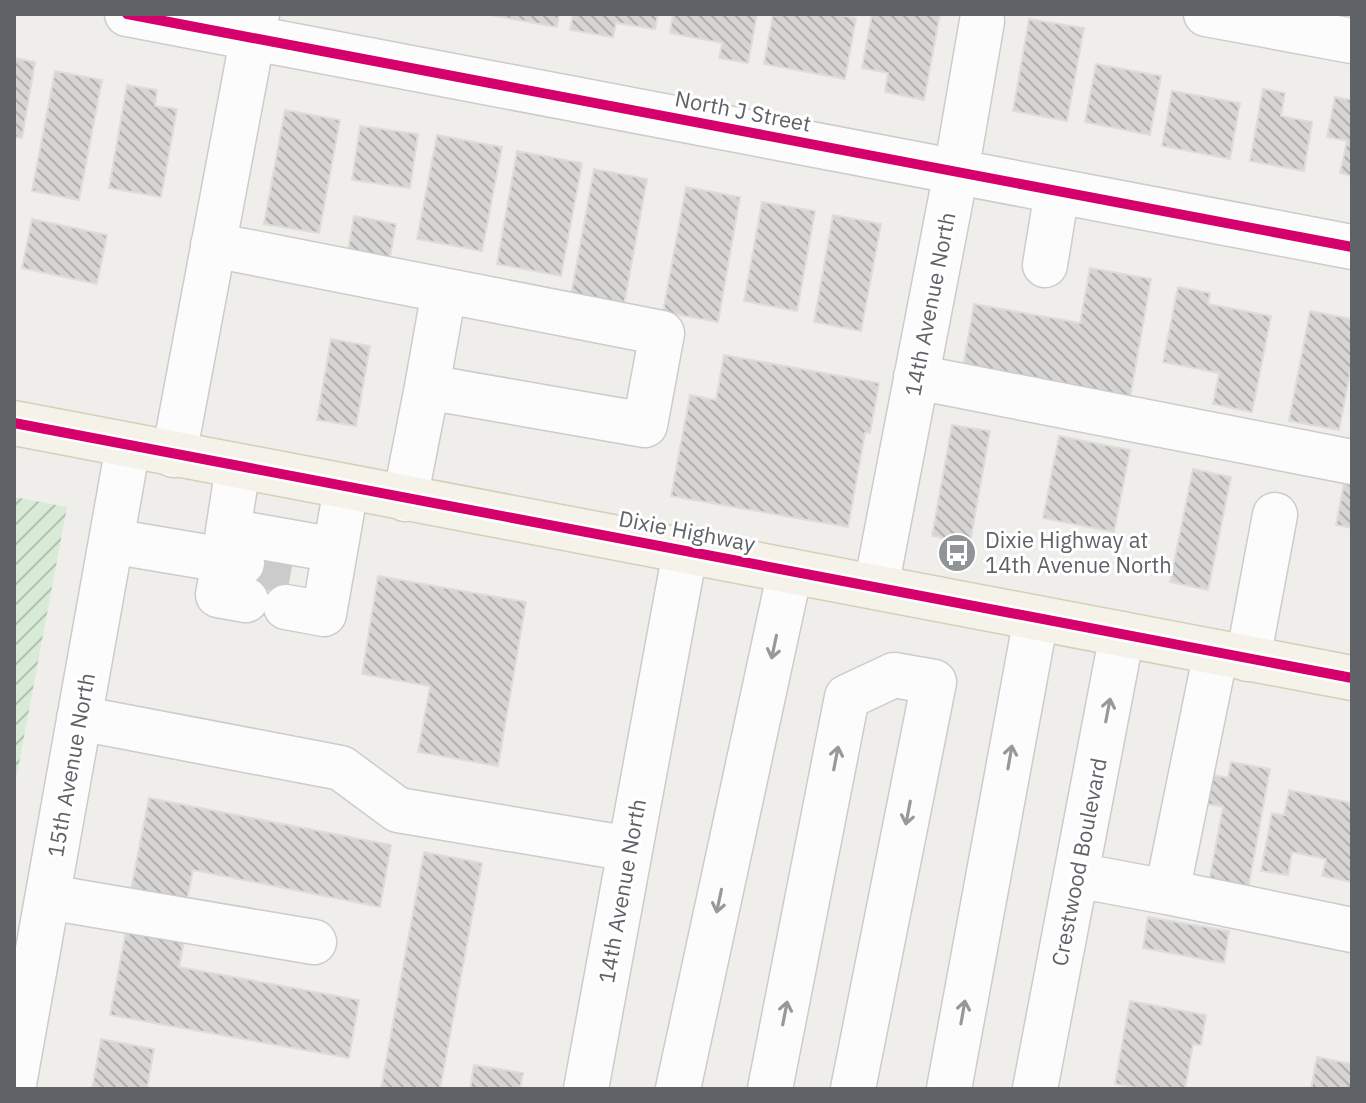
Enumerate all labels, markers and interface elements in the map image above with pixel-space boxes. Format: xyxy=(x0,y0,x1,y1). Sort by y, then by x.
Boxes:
street label: North J Street xyxy=(672,83,814,138)
street label: 14th Avenue North xyxy=(897,209,962,398)
street label: Dixie Highway xyxy=(616,503,758,558)
place label: Dixie Highway at 14th Avenue North xyxy=(985,525,1172,579)
bus stop icon: Dixie Highway at 14th Avenue North xyxy=(936,532,978,574)
one-way arrow xyxy=(766,634,781,660)
street label: 15th Avenue North xyxy=(40,670,101,859)
one-way arrow xyxy=(1101,698,1116,723)
one-way arrow xyxy=(1004,744,1019,770)
one-way arrow xyxy=(829,745,844,771)
street label: Crestwood Boulevard xyxy=(1044,755,1113,968)
street label: 14th Avenue North xyxy=(591,796,652,985)
one-way arrow xyxy=(899,800,914,826)
one-way arrow xyxy=(710,888,725,914)
one-way arrow xyxy=(778,1000,793,1026)
one-way arrow xyxy=(957,1000,972,1026)

